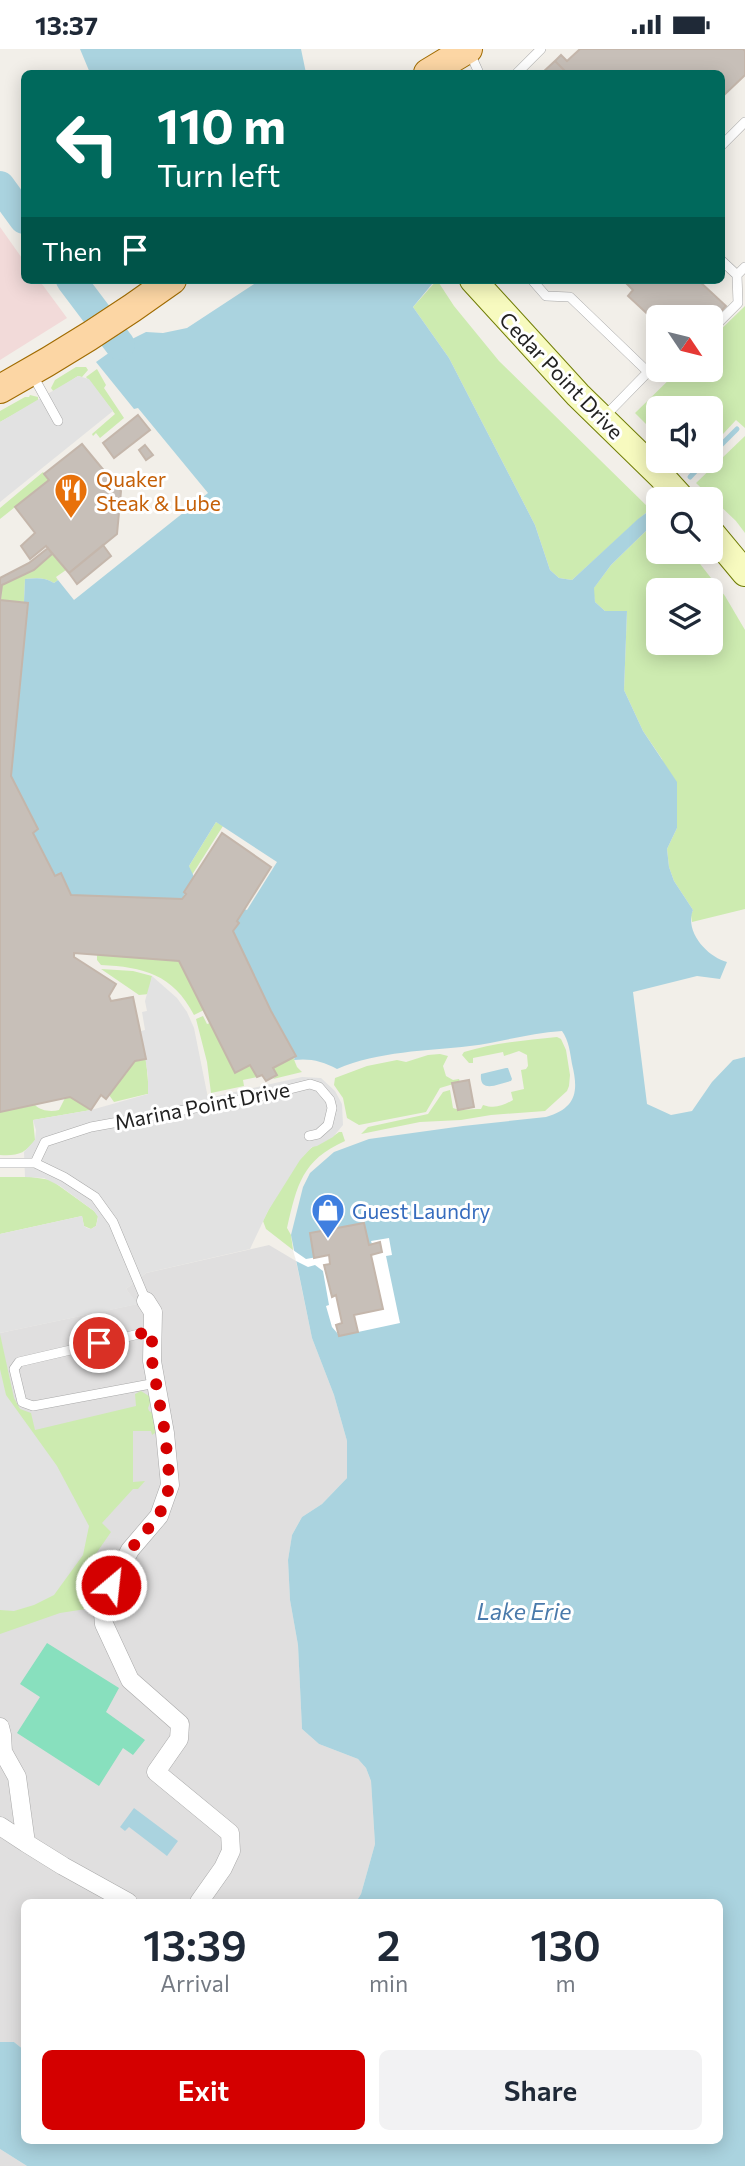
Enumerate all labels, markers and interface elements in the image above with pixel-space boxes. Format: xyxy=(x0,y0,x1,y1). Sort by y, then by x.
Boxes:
text: 13:37 xyxy=(35,9,98,40)
text: 110 m xyxy=(157,94,286,154)
icon: left xyxy=(42,98,133,189)
text: Turn left xyxy=(157,154,281,194)
icon: arrive xyxy=(116,231,154,269)
text: Then xyxy=(42,235,102,266)
north arrow xyxy=(646,305,723,381)
map controls xyxy=(646,305,723,655)
street label: Cedar Point Drive xyxy=(495,306,629,444)
button: sound xyxy=(646,396,723,473)
place label: Quaker Steak & Lube xyxy=(96,466,221,515)
restaurant icon: Quaker Steak & Lube xyxy=(52,471,90,520)
button: search xyxy=(646,487,723,564)
button: layers xyxy=(646,578,723,655)
street label: Marina Point Drive xyxy=(112,1076,292,1134)
shop icon: Guest Laundry xyxy=(309,1191,347,1240)
place label: Guest Laundry xyxy=(352,1198,491,1223)
pin xyxy=(69,1313,129,1373)
icon: arrive xyxy=(80,1324,118,1362)
position arrow xyxy=(74,1548,148,1622)
water label: Lake Erie xyxy=(477,1597,571,1625)
text: 13:39 xyxy=(143,1918,247,1970)
text: 2 xyxy=(377,1918,400,1970)
text: 130 xyxy=(530,1918,601,1970)
text: Arrival xyxy=(160,1969,230,1997)
text: min xyxy=(369,1969,408,1997)
text: m xyxy=(555,1969,576,1997)
button: Exit xyxy=(42,2050,365,2130)
button: Share xyxy=(379,2050,702,2130)

